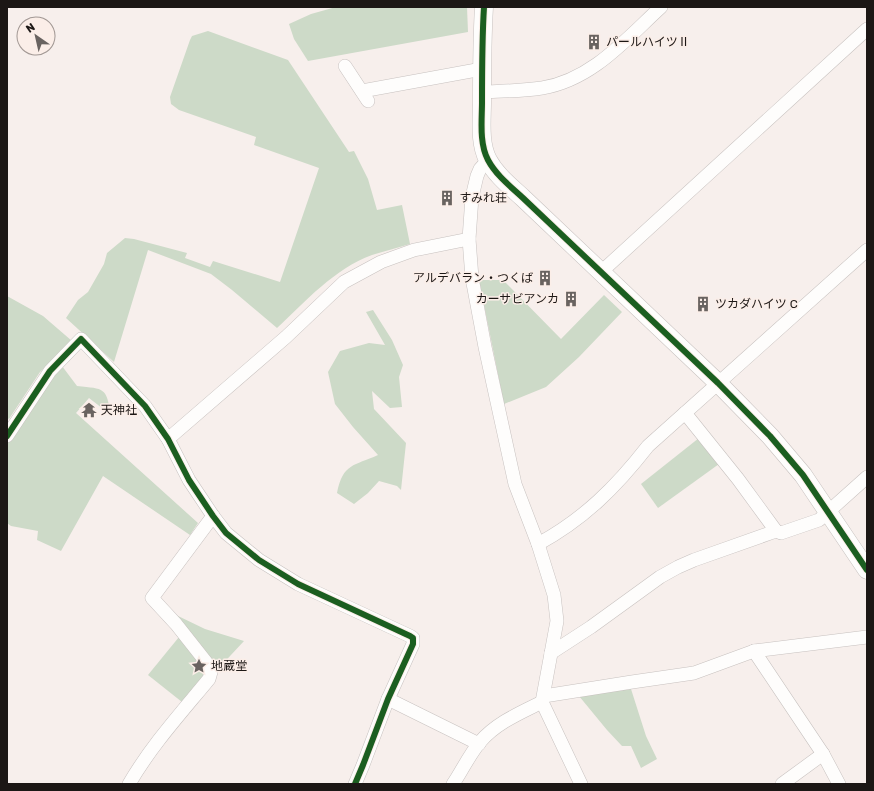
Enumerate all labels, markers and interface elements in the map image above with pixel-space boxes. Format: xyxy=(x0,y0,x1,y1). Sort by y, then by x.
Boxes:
north arrow xyxy=(16,16,56,56)
text: N xyxy=(24,20,38,36)
building icon: パールハイツⅡ xyxy=(585,33,603,51)
place label: パールハイツⅡ xyxy=(606,35,690,49)
building icon: すみれ荘 xyxy=(438,189,456,207)
place label: すみれ荘 xyxy=(459,191,507,205)
building icon: アルデバラン・つくば xyxy=(536,269,554,287)
place label: アルデバラン・つくば xyxy=(413,271,533,285)
building icon: カーサビアンカ xyxy=(562,290,580,308)
place label: カーサビアンカ xyxy=(476,292,559,306)
building icon: ツカダハイツ C xyxy=(694,295,712,313)
place label: ツカダハイツ C xyxy=(715,297,798,311)
temple icon: 天神社 xyxy=(80,401,98,419)
place label: 天神社 xyxy=(101,403,137,417)
place icon: 地蔵堂 xyxy=(190,657,208,675)
place label: 地蔵堂 xyxy=(211,659,247,673)

